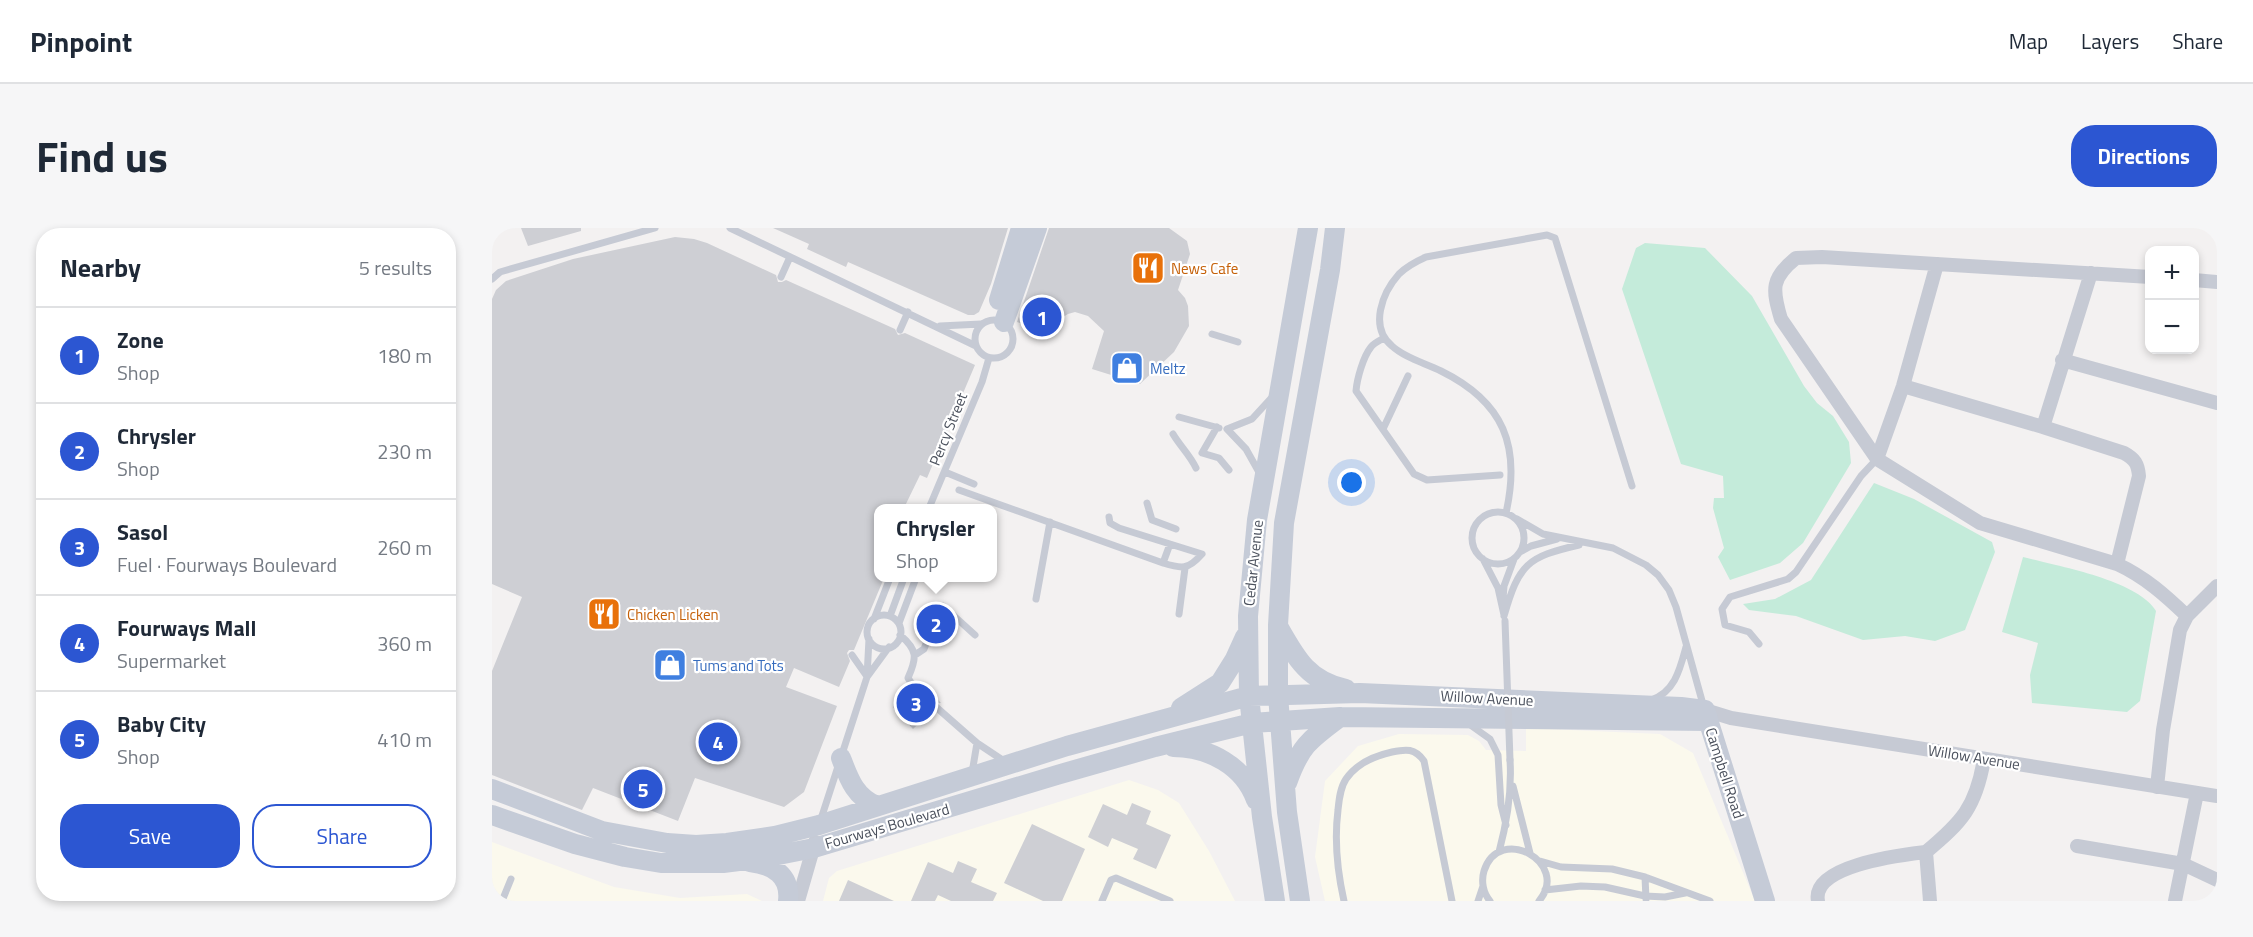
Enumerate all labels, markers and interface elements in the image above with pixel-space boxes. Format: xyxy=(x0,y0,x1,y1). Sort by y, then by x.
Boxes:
text: Pinpoint xyxy=(30,20,132,63)
text: Map xyxy=(2009,25,2048,57)
text: Layers xyxy=(2081,25,2139,57)
text: Share xyxy=(2172,25,2223,57)
text: Find us xyxy=(36,124,168,188)
button: Directions xyxy=(2071,125,2217,187)
map controls xyxy=(2145,246,2199,354)
button: + xyxy=(2145,246,2199,300)
text: Nearby xyxy=(60,248,141,287)
restaurant icon: News Cafe xyxy=(1130,250,1166,286)
text: 5 results xyxy=(359,252,432,283)
place label: News Cafe xyxy=(1171,257,1238,280)
pin: 1 xyxy=(1022,294,1062,340)
button: − xyxy=(2145,300,2199,354)
text: Zone xyxy=(117,323,164,357)
text: 1 xyxy=(74,340,85,371)
text: 180 m xyxy=(377,340,432,371)
shop icon: Meltz xyxy=(1109,350,1145,386)
text: Shop xyxy=(117,357,160,388)
place label: Meltz xyxy=(1150,357,1186,380)
street label: Percy Street xyxy=(923,388,973,469)
text: Chrysler xyxy=(117,419,196,453)
text: 2 xyxy=(74,436,85,467)
text: 230 m xyxy=(377,436,432,467)
text: Shop xyxy=(117,453,160,484)
your location xyxy=(1337,468,1366,497)
popup xyxy=(874,504,997,582)
text: Chrysler xyxy=(896,511,975,545)
text: Sasol xyxy=(117,515,168,549)
street label: Cedar Avenue xyxy=(1237,519,1269,607)
text: 3 xyxy=(74,532,85,563)
text: 260 m xyxy=(377,532,432,563)
text: Shop xyxy=(896,545,939,576)
text: Fuel · Fourways Boulevard xyxy=(117,549,337,580)
restaurant icon: Chicken Licken xyxy=(586,596,622,632)
pin: 2 xyxy=(916,602,956,646)
place label: Chicken Licken xyxy=(627,603,719,626)
text: Fourways Mall xyxy=(117,611,257,645)
text: 4 xyxy=(74,628,85,659)
text: 360 m xyxy=(377,628,432,659)
text: Supermarket xyxy=(117,645,226,676)
shop icon: Tums and Tots xyxy=(652,647,688,683)
place label: Tums and Tots xyxy=(693,654,784,677)
pin: 3 xyxy=(896,680,936,726)
street label: Willow Avenue xyxy=(1440,684,1534,712)
text: Baby City xyxy=(117,707,206,741)
pin: 4 xyxy=(698,720,738,764)
text: 5 xyxy=(74,724,85,755)
text: 410 m xyxy=(377,724,432,755)
street label: Campbell Road xyxy=(1699,725,1751,821)
street label: Willow Avenue xyxy=(1926,738,2022,776)
text: Shop xyxy=(117,741,160,772)
pin: 5 xyxy=(624,766,662,812)
street label: Fourways Boulevard xyxy=(822,797,952,855)
button: Save xyxy=(60,804,240,868)
button: Share xyxy=(252,804,432,868)

